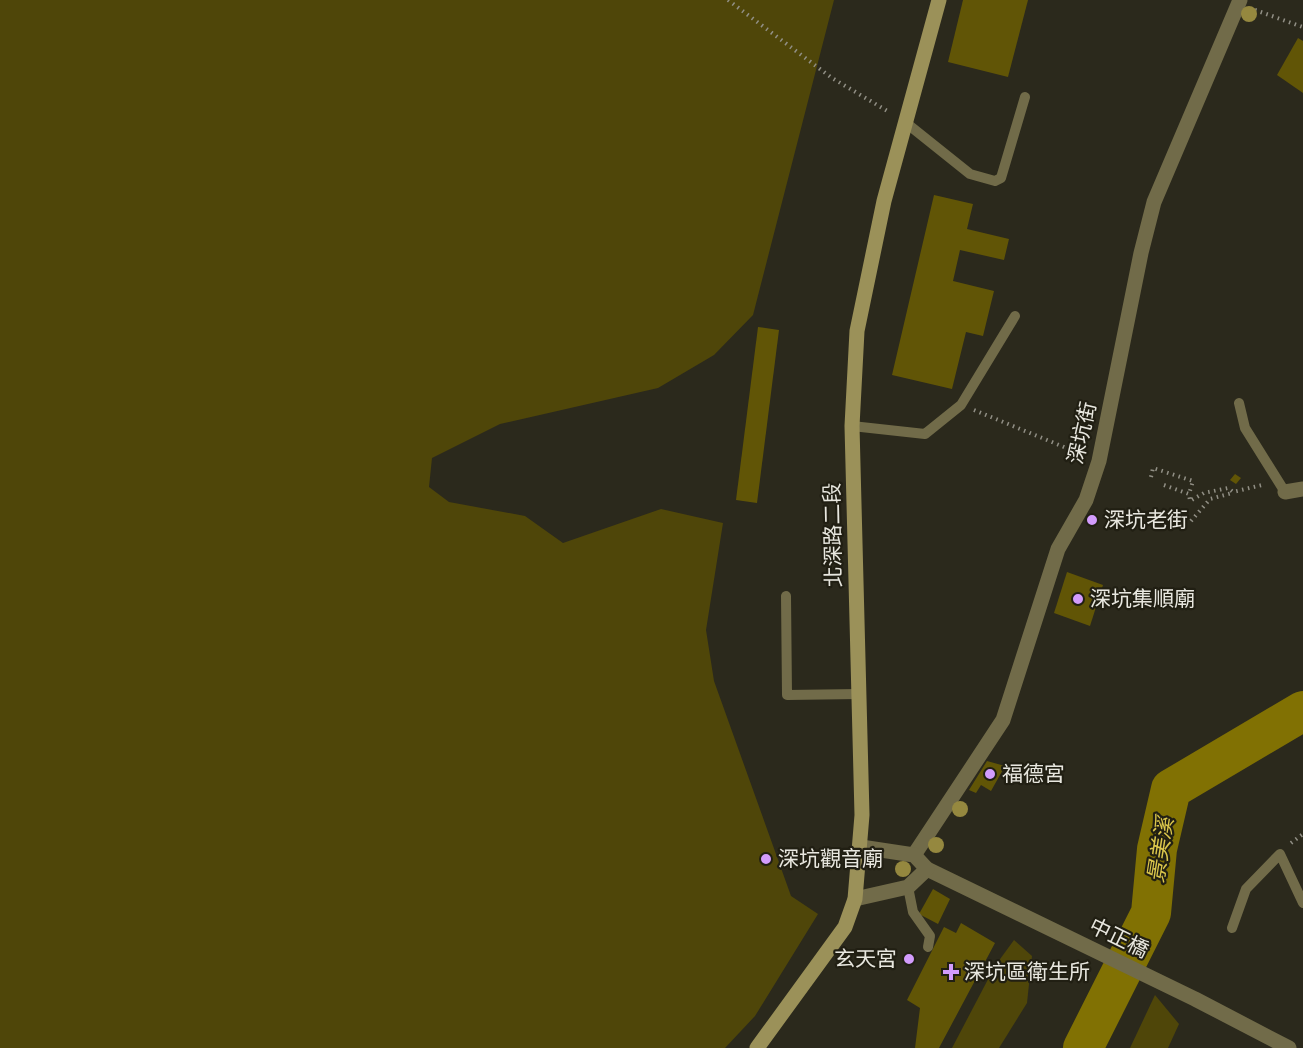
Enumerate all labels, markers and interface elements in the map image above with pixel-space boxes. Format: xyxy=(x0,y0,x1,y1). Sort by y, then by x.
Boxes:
street label: 深坑街 xyxy=(1060,399,1104,467)
street label: 北深路二段 xyxy=(817,482,849,588)
place label: 深坑老街 xyxy=(1104,505,1188,535)
marker: 深坑老街 xyxy=(1085,513,1099,527)
place label: 深坑集順廟 xyxy=(1090,584,1195,614)
marker: 深坑集順廟 xyxy=(1071,592,1085,606)
place label: 福德宮 xyxy=(1002,759,1065,789)
marker: 福德宮 xyxy=(983,767,997,781)
water label: 景美溪 xyxy=(1139,812,1181,885)
place label: 深坑觀音廟 xyxy=(778,844,883,874)
marker: 深坑觀音廟 xyxy=(759,852,773,866)
street label: 中正橋 xyxy=(1084,911,1154,965)
place label: 玄天宮 xyxy=(834,944,897,974)
marker: 玄天宮 xyxy=(902,952,916,966)
place label: 深坑區衛生所 xyxy=(964,957,1090,987)
marker: 深坑區衛生所 xyxy=(942,963,960,981)

